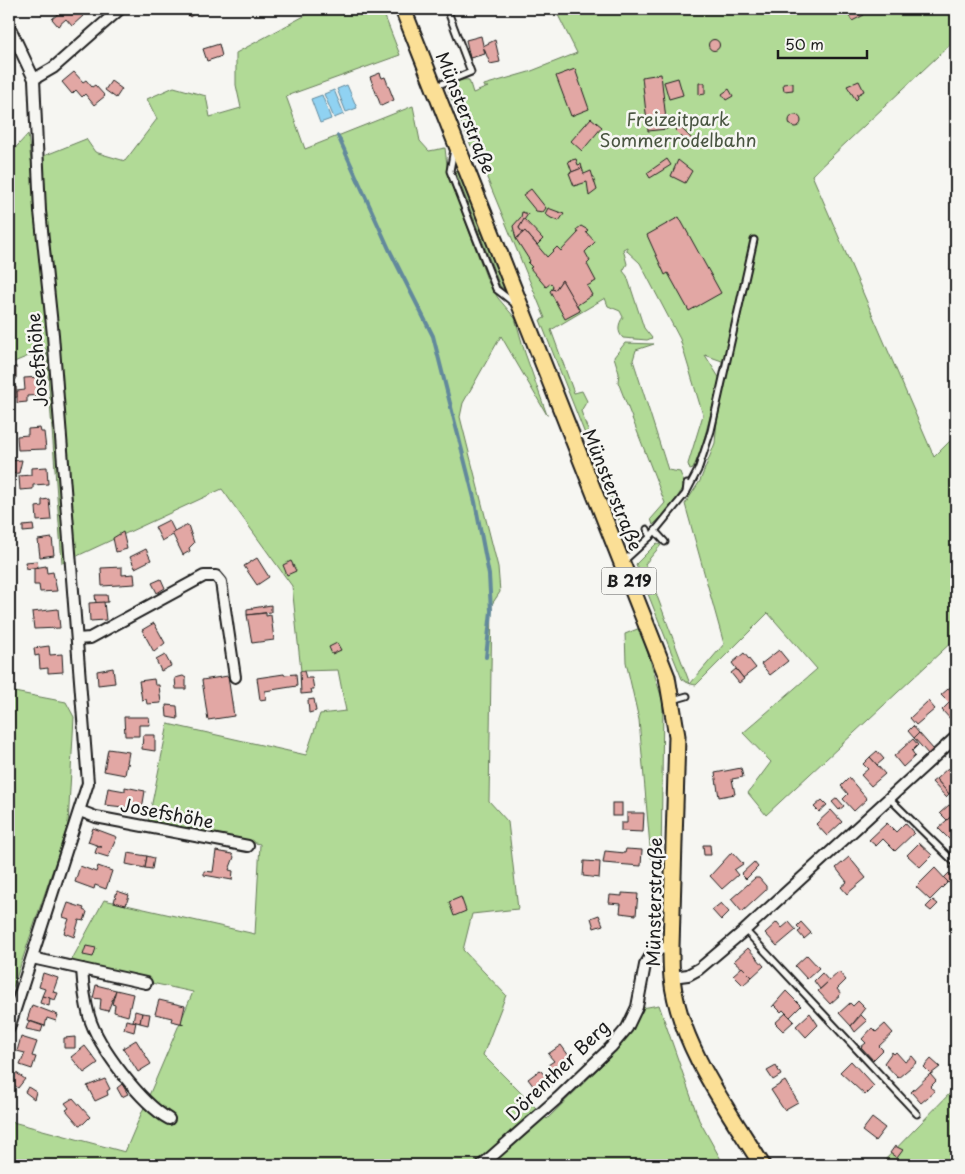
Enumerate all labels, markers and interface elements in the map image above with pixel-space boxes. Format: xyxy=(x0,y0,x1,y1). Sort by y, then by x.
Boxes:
scale bar xyxy=(778,28,866,60)
text: 50 m xyxy=(785,32,824,55)
street label: Münsterstraße xyxy=(430,47,503,178)
park label: Freizeitpark Sommerrodelbahn xyxy=(600,105,756,153)
street label: Josefshöhe xyxy=(19,312,54,408)
street label: Münsterstraße xyxy=(577,424,650,555)
road number: B 219 xyxy=(602,568,656,594)
street label: Josefshöhe xyxy=(118,790,216,835)
street label: Münsterstraße xyxy=(639,837,668,967)
street label: Dörenther Berg xyxy=(499,1013,615,1127)

